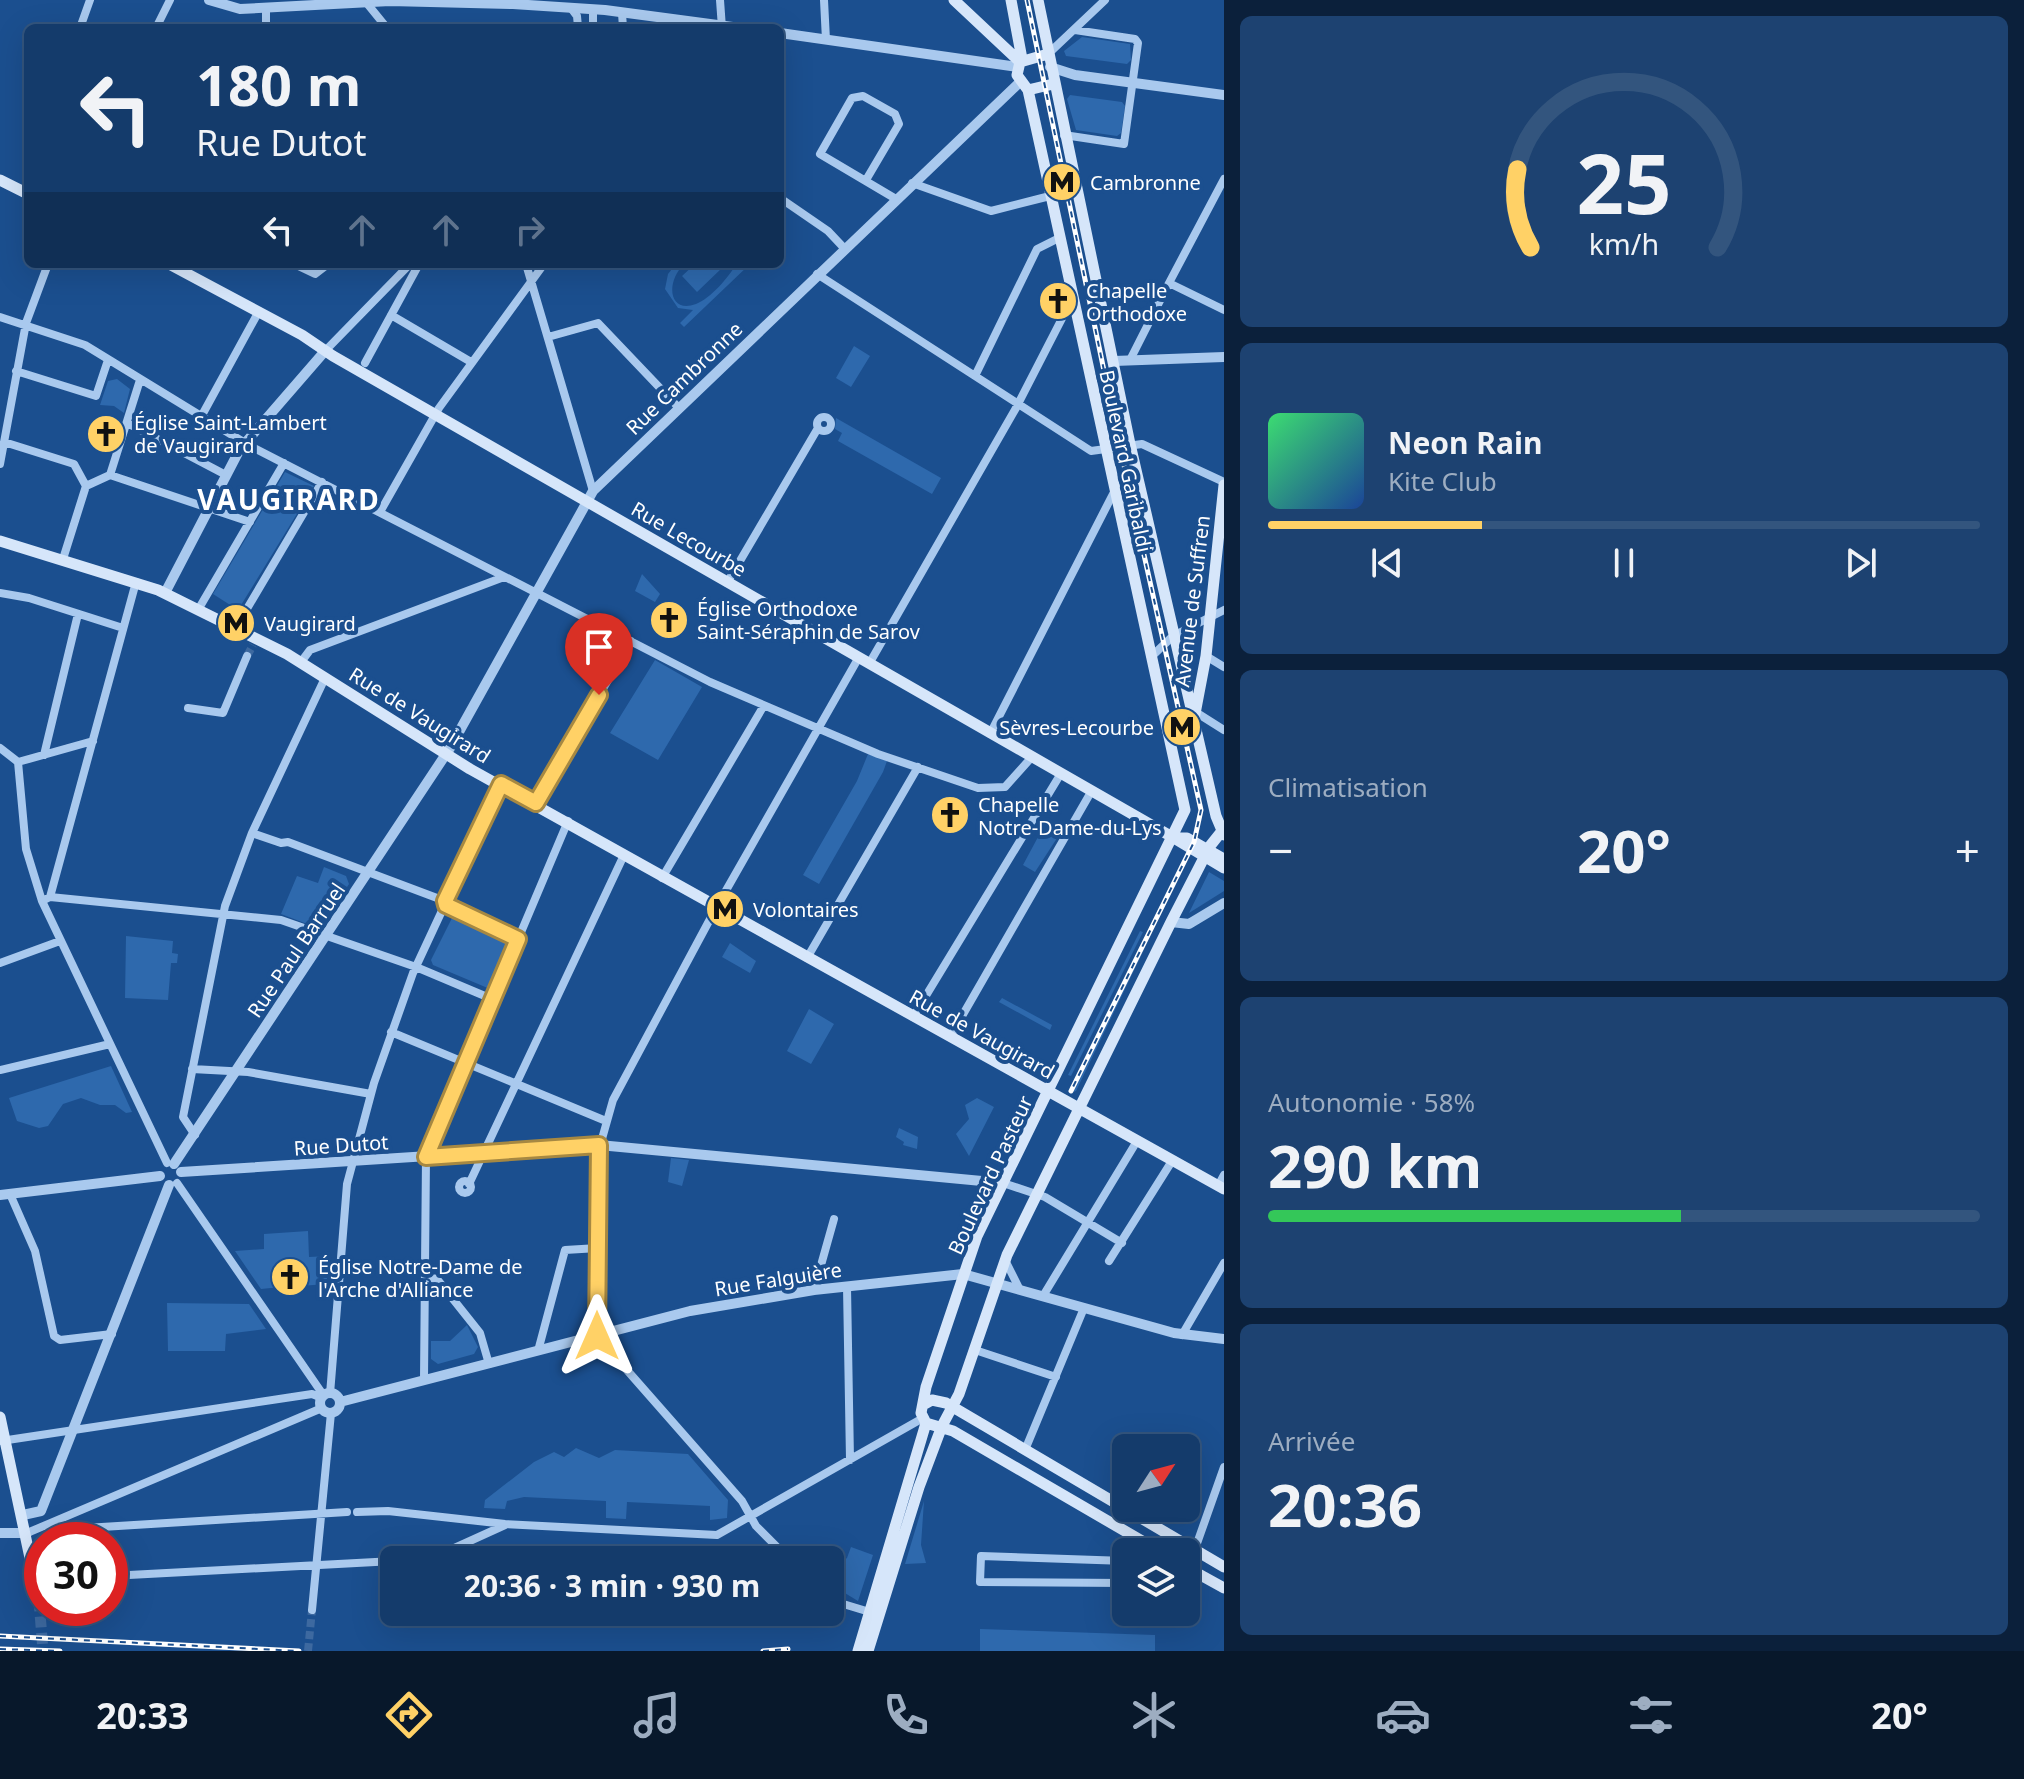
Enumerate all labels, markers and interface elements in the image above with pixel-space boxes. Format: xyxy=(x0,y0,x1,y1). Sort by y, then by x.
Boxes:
text: 180 m xyxy=(196,46,361,122)
icon: left xyxy=(64,56,168,160)
text: Rue Dutot xyxy=(196,118,367,167)
text: 25 xyxy=(1576,124,1672,237)
metro station icon: Cambronne xyxy=(1041,161,1083,203)
place label: Cambronne xyxy=(1090,169,1201,196)
icon: left xyxy=(256,208,300,252)
icon: ahead xyxy=(340,208,384,252)
icon: ahead xyxy=(424,208,468,252)
icon: right xyxy=(508,208,552,252)
text: km/h xyxy=(1589,224,1659,263)
place label: Chapelle Orthodoxe xyxy=(1086,277,1187,327)
church icon: Chapelle Orthodoxe xyxy=(1037,280,1079,322)
street label: Rue Cambronne xyxy=(620,315,748,441)
street label: Boulevard Garibaldi xyxy=(1094,367,1158,555)
place label: Église Saint-Lambert de Vaugirard xyxy=(134,409,327,459)
church icon: Église Saint-Lambert de Vaugirard xyxy=(85,413,127,455)
text: Neon Rain xyxy=(1388,422,1542,463)
text: Kite Club xyxy=(1388,463,1497,499)
district label: VAUGIRARD xyxy=(197,480,381,518)
street label: Rue Lecourbe xyxy=(626,495,752,583)
street label: Avenue de Suffren xyxy=(1168,514,1216,688)
icon: previous xyxy=(1365,541,1409,585)
icon: pause xyxy=(1602,541,1646,585)
icon: next xyxy=(1839,541,1883,585)
place label: Église Orthodoxe Saint-Séraphin de Sarov xyxy=(697,595,921,645)
church icon: Église Orthodoxe Saint-Séraphin de Sarov xyxy=(648,599,690,641)
metro station icon: Vaugirard xyxy=(215,602,257,644)
place label: Vaugirard xyxy=(264,610,356,637)
pin xyxy=(565,613,633,695)
icon: arrive xyxy=(577,625,621,669)
street label: Rue de Vaugirard xyxy=(344,661,496,769)
metro station icon: Sèvres-Lecourbe xyxy=(1161,706,1203,748)
place label: Sèvres-Lecourbe xyxy=(999,714,1154,741)
text: Climatisation xyxy=(1268,769,1428,805)
place label: Chapelle Notre-Dame-du-Lys xyxy=(978,791,1162,841)
church icon: Chapelle Notre-Dame-du-Lys xyxy=(929,794,971,836)
text: 20° xyxy=(1577,809,1671,891)
text: − xyxy=(1268,820,1293,880)
text: + xyxy=(1955,820,1980,880)
street label: Rue Paul Barruel xyxy=(241,877,351,1023)
metro station icon: Volontaires xyxy=(704,888,746,930)
place label: Volontaires xyxy=(753,896,859,923)
street label: Rue de Vaugirard xyxy=(905,983,1059,1085)
text: Autonomie · 58% xyxy=(1268,1084,1475,1120)
street label: Boulevard Pasteur xyxy=(941,1091,1039,1259)
text: 290 km xyxy=(1268,1124,1482,1206)
street label: Rue Dutot xyxy=(293,1128,389,1162)
place label: Église Notre-Dame de l'Arche d'Alliance xyxy=(318,1253,522,1303)
church icon: Église Notre-Dame de l'Arche d'Alliance xyxy=(269,1256,311,1298)
street label: Rue Falguière xyxy=(713,1256,843,1302)
position arrow xyxy=(555,1294,639,1378)
text: Arrivée xyxy=(1268,1423,1355,1459)
north arrow xyxy=(1112,1434,1200,1522)
map controls xyxy=(1112,1434,1200,1626)
text: 20:36 xyxy=(1268,1463,1422,1545)
speed limit sign: 30 xyxy=(24,1522,128,1626)
button: layers xyxy=(1112,1538,1200,1626)
text: 20:36 · 3 min · 930 m xyxy=(464,1565,760,1606)
icon: directions xyxy=(381,1687,437,1743)
icon: music xyxy=(629,1687,685,1743)
icon: phone xyxy=(878,1687,934,1743)
icon: climate xyxy=(1126,1687,1182,1743)
icon: car xyxy=(1375,1687,1431,1743)
icon: filters xyxy=(1623,1687,1679,1743)
text: 20:33 xyxy=(96,1691,189,1740)
text: 20° xyxy=(1871,1691,1928,1740)

